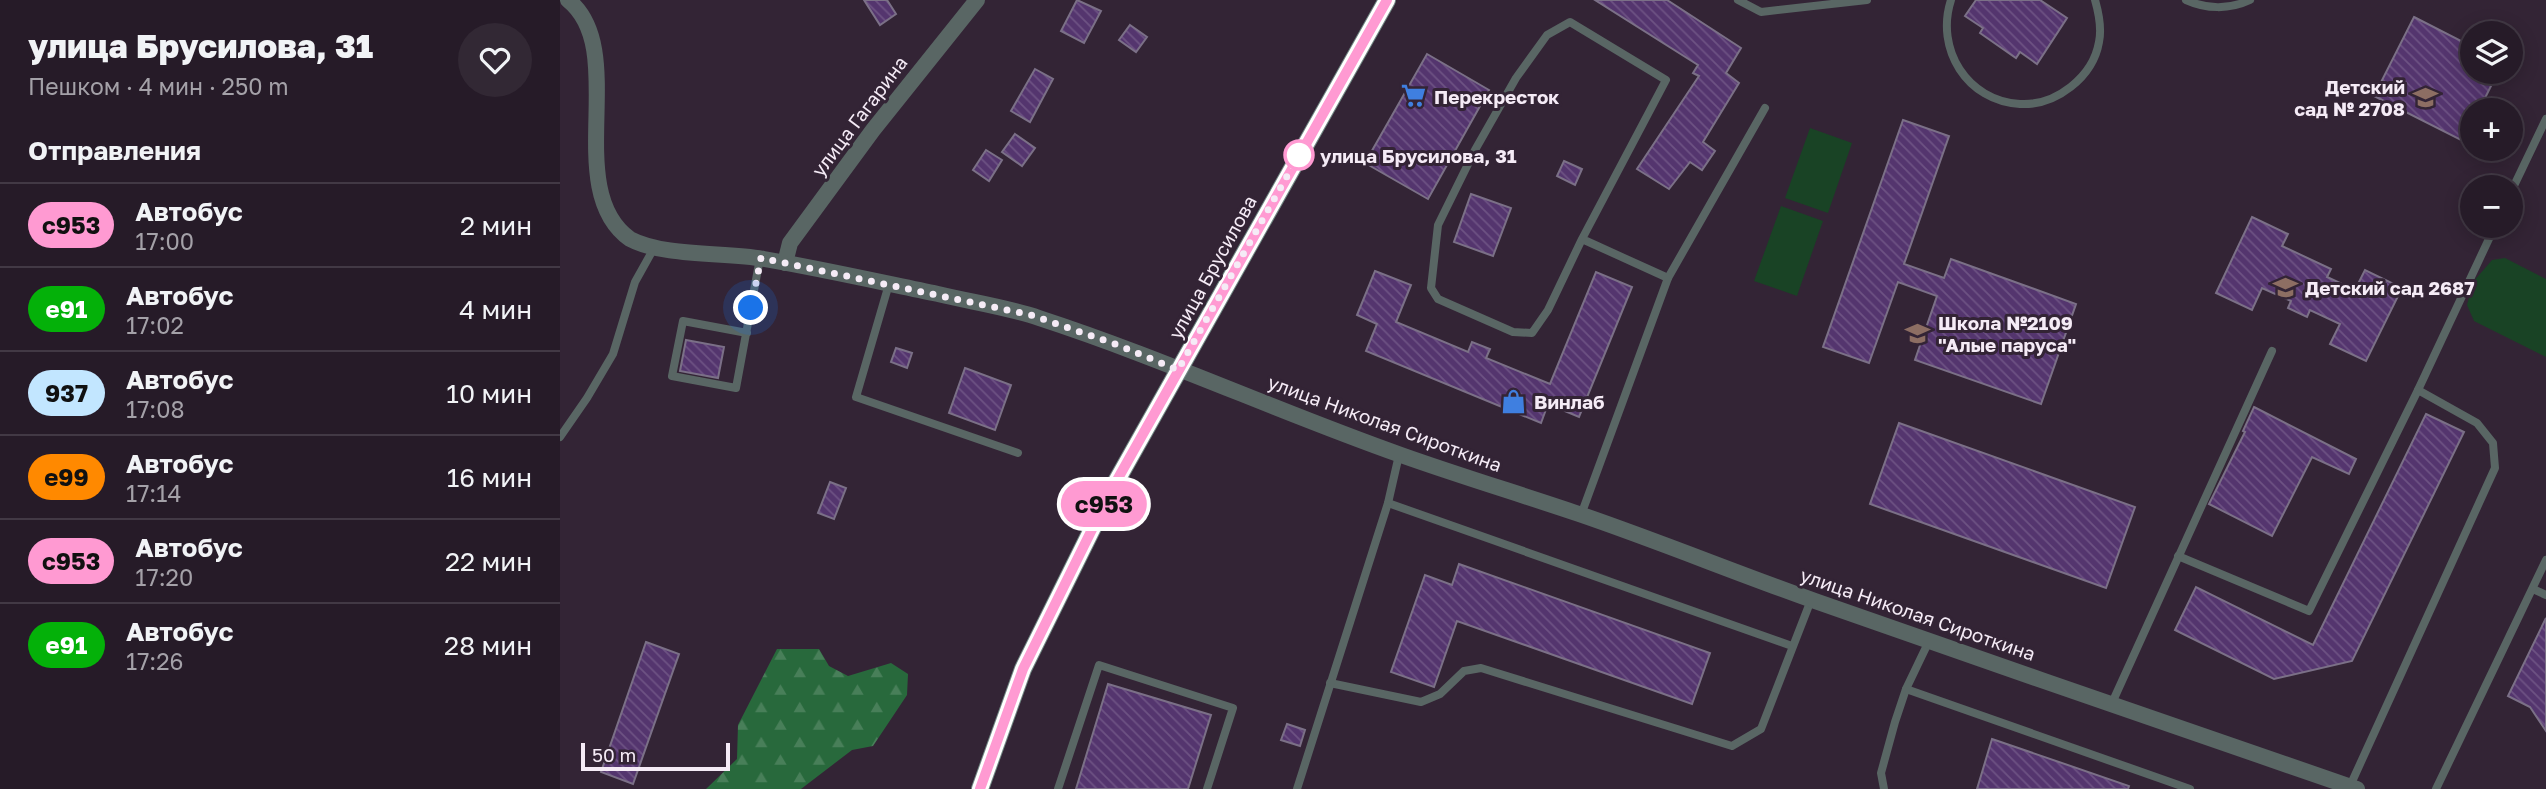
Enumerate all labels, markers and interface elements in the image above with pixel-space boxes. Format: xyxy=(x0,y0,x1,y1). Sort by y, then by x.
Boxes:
map controls xyxy=(2460,21,2523,238)
button: layers xyxy=(2460,21,2523,84)
button: heart xyxy=(458,23,532,97)
text: улица Брусилова, 31 xyxy=(28,26,373,65)
street label: улица Гагарина xyxy=(806,51,912,181)
text: Пешком · 4 мин · 250 m xyxy=(28,72,289,100)
place label: Детский сад № 2708 xyxy=(2294,75,2405,120)
supermarket icon: Перекресток xyxy=(1400,82,1428,110)
school or university icon: Детский сад № 2708 xyxy=(2411,83,2439,111)
place label: Перекресток xyxy=(1434,85,1559,108)
button: + xyxy=(2460,98,2523,161)
text: Отправления xyxy=(28,135,201,166)
marker: улица Брусилова, 31 xyxy=(1284,140,1314,170)
place label: улица Брусилова, 31 xyxy=(1320,144,1517,167)
button: − xyxy=(2460,175,2523,238)
street label: улица Брусилова xyxy=(1163,191,1261,343)
text: Автобус xyxy=(135,196,243,227)
text: с953 xyxy=(42,210,100,239)
text: 2 мин xyxy=(460,210,532,241)
text: 17:00 xyxy=(135,227,194,255)
school or university icon: Детский сад 2687 xyxy=(2271,273,2299,301)
place label: Детский сад 2687 xyxy=(2305,276,2475,299)
text: Автобус xyxy=(126,280,233,311)
your location xyxy=(733,290,768,325)
text: е91 xyxy=(46,294,87,323)
text: 4 мин xyxy=(459,294,532,325)
text: 17:02 xyxy=(126,311,184,339)
place label: Школа №2109 "Алые паруса" xyxy=(1938,311,2076,356)
school or university icon: Школа №2109 "Алые паруса" xyxy=(1904,319,1932,347)
text: Автобус xyxy=(126,364,233,395)
street label: улица Николая Сироткина xyxy=(1265,370,1505,476)
text: 937 xyxy=(45,378,88,407)
text: 10 мин xyxy=(446,378,532,409)
shop icon: Винлаб xyxy=(1500,387,1528,415)
place label: Винлаб xyxy=(1534,390,1604,413)
text: 17:08 xyxy=(126,395,185,423)
text: Автобус xyxy=(126,448,233,479)
text: е99 xyxy=(44,462,89,491)
text: 16 мин xyxy=(447,462,532,493)
text: 17:14 xyxy=(126,479,181,507)
line badge: с953 xyxy=(1055,481,1153,527)
text: с953 xyxy=(1075,489,1133,518)
text: Автобус xyxy=(135,532,243,563)
text: с953 xyxy=(42,546,100,575)
text: 22 мин xyxy=(445,546,532,577)
text: 17:20 xyxy=(135,563,193,591)
street label: улица Николая Сироткина xyxy=(1797,563,2039,665)
text: Автобус xyxy=(126,616,233,647)
text: е91 xyxy=(46,630,87,659)
text: 28 мин xyxy=(444,630,532,661)
text: 17:26 xyxy=(126,647,184,675)
scale bar xyxy=(581,740,730,772)
text: 50 m xyxy=(592,743,636,766)

